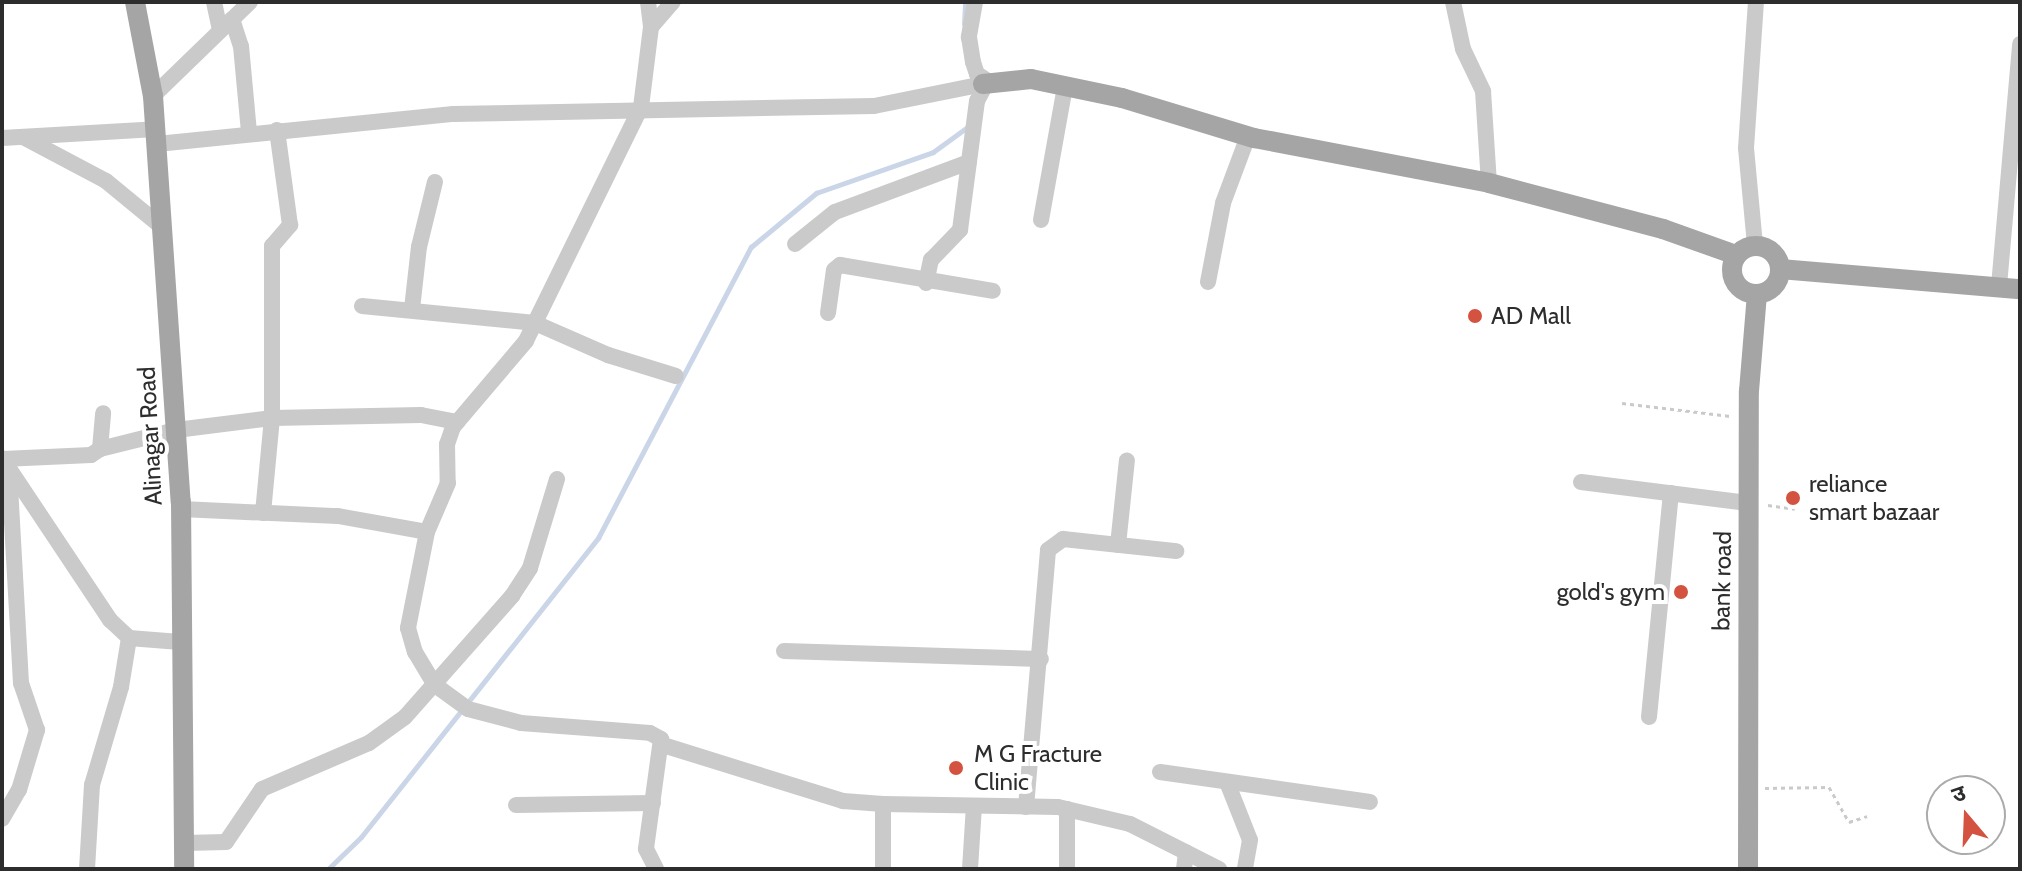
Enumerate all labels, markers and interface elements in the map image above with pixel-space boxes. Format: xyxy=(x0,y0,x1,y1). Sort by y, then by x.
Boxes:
place label: AD Mall xyxy=(1491,302,1571,330)
marker: AD Mall xyxy=(1466,307,1484,325)
street label: Alinagar Road xyxy=(132,366,168,506)
place label: reliance smart bazaar xyxy=(1809,470,1939,526)
marker: reliance smart bazaar xyxy=(1784,489,1802,507)
street label: bank road xyxy=(1707,531,1737,631)
place label: gold's gym xyxy=(1557,578,1665,606)
marker: gold's gym xyxy=(1672,583,1690,601)
place label: M G Fracture Clinic xyxy=(974,740,1102,796)
marker: M G Fracture Clinic xyxy=(945,757,967,779)
north arrow xyxy=(1926,775,2006,855)
text: उ xyxy=(1948,779,1969,809)

